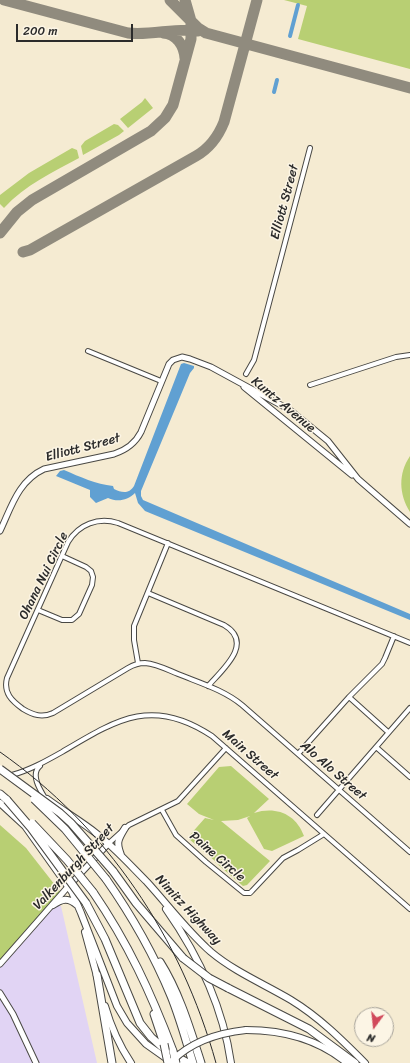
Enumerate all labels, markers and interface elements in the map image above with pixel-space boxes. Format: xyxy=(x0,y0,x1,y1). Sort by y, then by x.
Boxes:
scale bar xyxy=(18,16,135,42)
text: 200 m xyxy=(23,20,57,42)
street label: Elliott Street xyxy=(268,163,302,241)
street label: Kuntz Avenue xyxy=(248,374,318,436)
street label: Elliott Street xyxy=(44,431,122,465)
street label: Ohana Nui Circle xyxy=(16,530,72,622)
street label: Main Street xyxy=(219,727,281,783)
street label: Alo Alo Street xyxy=(297,738,369,804)
street label: Valkenburgh Street xyxy=(30,821,118,913)
street label: Paine Circle xyxy=(186,829,248,885)
street label: Nimitz Highway xyxy=(152,872,224,948)
north arrow xyxy=(354,1007,394,1047)
text: N xyxy=(365,1028,377,1048)

